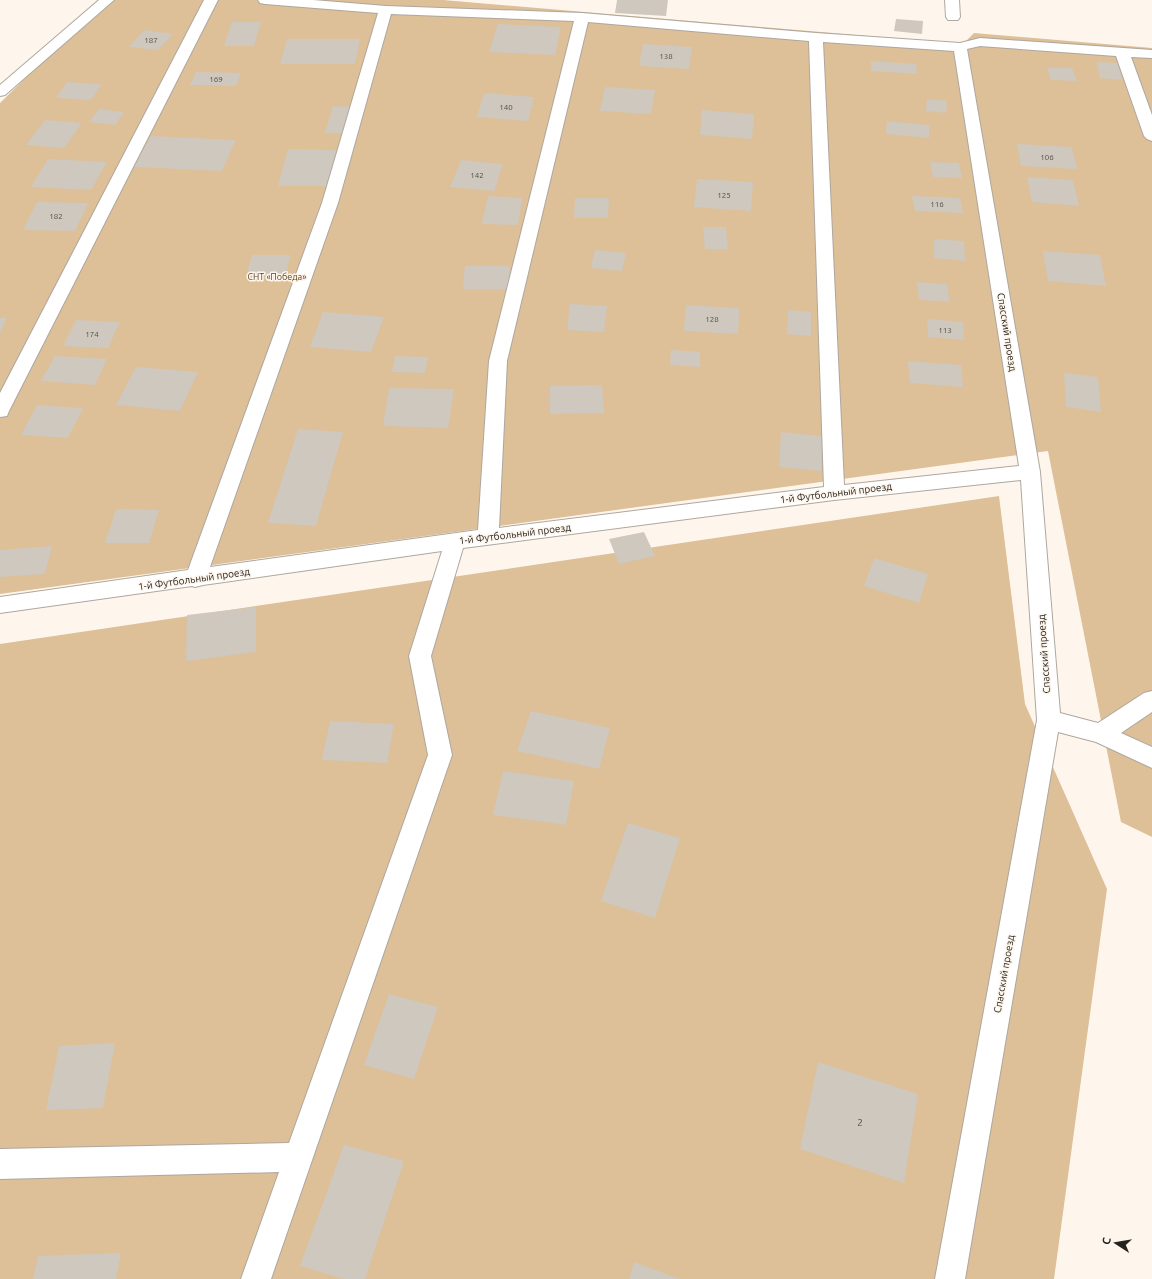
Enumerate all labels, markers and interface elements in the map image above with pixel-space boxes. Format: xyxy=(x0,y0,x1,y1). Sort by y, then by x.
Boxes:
house number: 187 xyxy=(144,36,158,45)
house number: 138 xyxy=(659,52,673,61)
house number: 169 xyxy=(209,75,223,84)
house number: 140 xyxy=(499,103,513,112)
house number: 106 xyxy=(1040,153,1054,162)
house number: 142 xyxy=(470,171,484,180)
house number: 125 xyxy=(717,191,731,200)
house number: 116 xyxy=(930,200,944,209)
house number: 182 xyxy=(49,212,63,221)
park label: СНТ «Победа» xyxy=(248,272,306,282)
street label: Спасский проезд xyxy=(995,292,1019,372)
house number: 128 xyxy=(705,315,719,324)
house number: 113 xyxy=(938,326,952,335)
house number: 174 xyxy=(85,330,99,339)
street label: 1-й Футбольный проезд xyxy=(779,481,893,505)
street label: 1-й Футбольный проезд xyxy=(458,522,572,546)
street label: 1-й Футбольный проезд xyxy=(137,566,251,592)
street label: Спасский проезд xyxy=(1036,614,1052,694)
street label: Спасский проезд xyxy=(992,934,1016,1014)
house number: 2 xyxy=(857,1117,863,1128)
north arrow xyxy=(1096,1223,1136,1263)
text: С xyxy=(1100,1236,1113,1246)

